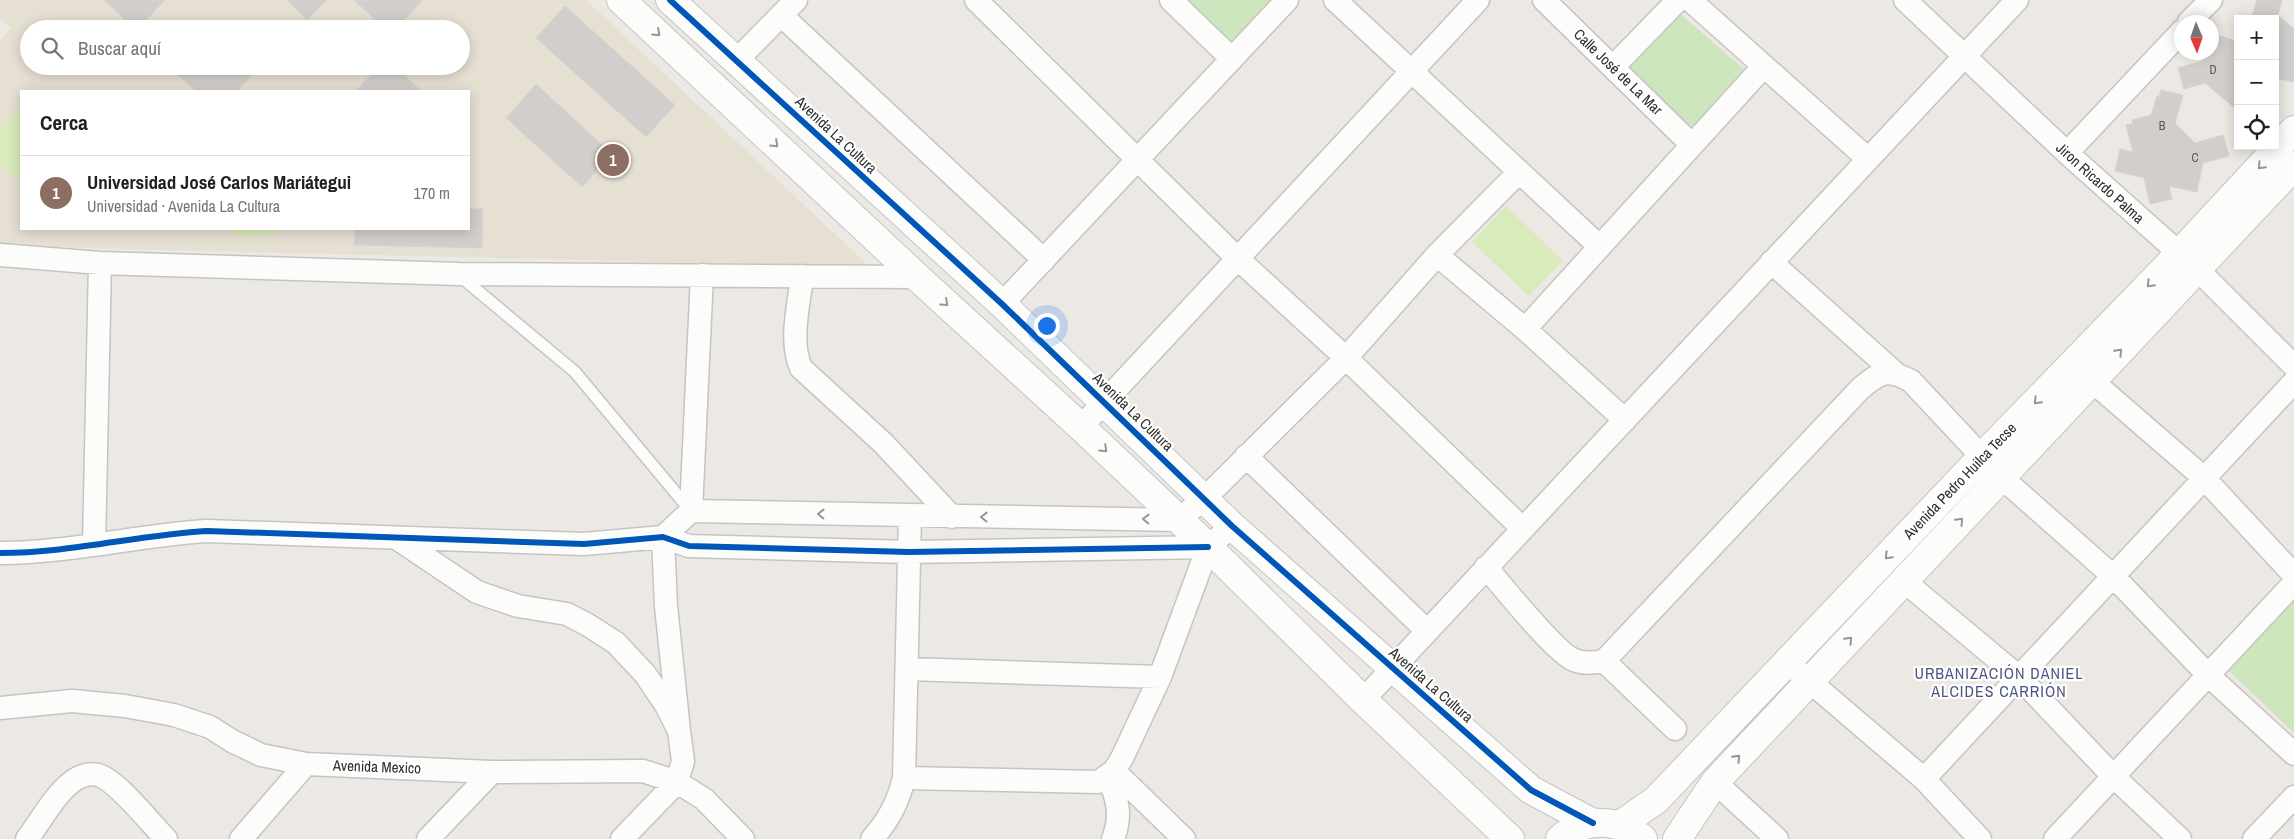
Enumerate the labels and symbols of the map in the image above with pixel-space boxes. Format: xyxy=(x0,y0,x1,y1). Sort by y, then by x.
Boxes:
north arrow xyxy=(2174,15,2219,60)
street label: Calle José de La Mar xyxy=(1569,24,1667,120)
one-way arrow xyxy=(651,27,660,36)
house number: D xyxy=(2209,62,2217,78)
street label: Avenida La Cultura xyxy=(790,90,882,178)
house number: B xyxy=(2159,118,2166,134)
street label: Jiron Ricardo Palma xyxy=(2052,137,2149,228)
one-way arrow xyxy=(770,138,779,147)
pin: 1 xyxy=(597,141,629,179)
house number: C xyxy=(2191,150,2199,166)
one-way arrow xyxy=(2258,160,2267,169)
one-way arrow xyxy=(2147,279,2156,288)
one-way arrow xyxy=(940,297,949,306)
your location xyxy=(1034,313,1060,339)
one-way arrow xyxy=(2113,349,2122,358)
street label: Avenida La Cultura xyxy=(1088,367,1179,456)
one-way arrow xyxy=(2034,395,2043,404)
street label: Avenida Pedro Huilca Tecse xyxy=(1898,418,2021,544)
one-way arrow xyxy=(1098,443,1107,452)
one-way arrow xyxy=(817,509,824,519)
one-way arrow xyxy=(979,512,987,523)
one-way arrow xyxy=(1142,514,1150,525)
one-way arrow xyxy=(1954,518,1963,527)
one-way arrow xyxy=(1885,550,1894,559)
one-way arrow xyxy=(1843,636,1852,645)
street label: Avenida La Cultura xyxy=(1384,642,1478,727)
district label: URBANIZACIÓN DANIEL ALCIDES CARRIÓN xyxy=(1914,662,2084,702)
street label: Avenida Mexico xyxy=(332,754,422,779)
one-way arrow xyxy=(1731,755,1740,764)

